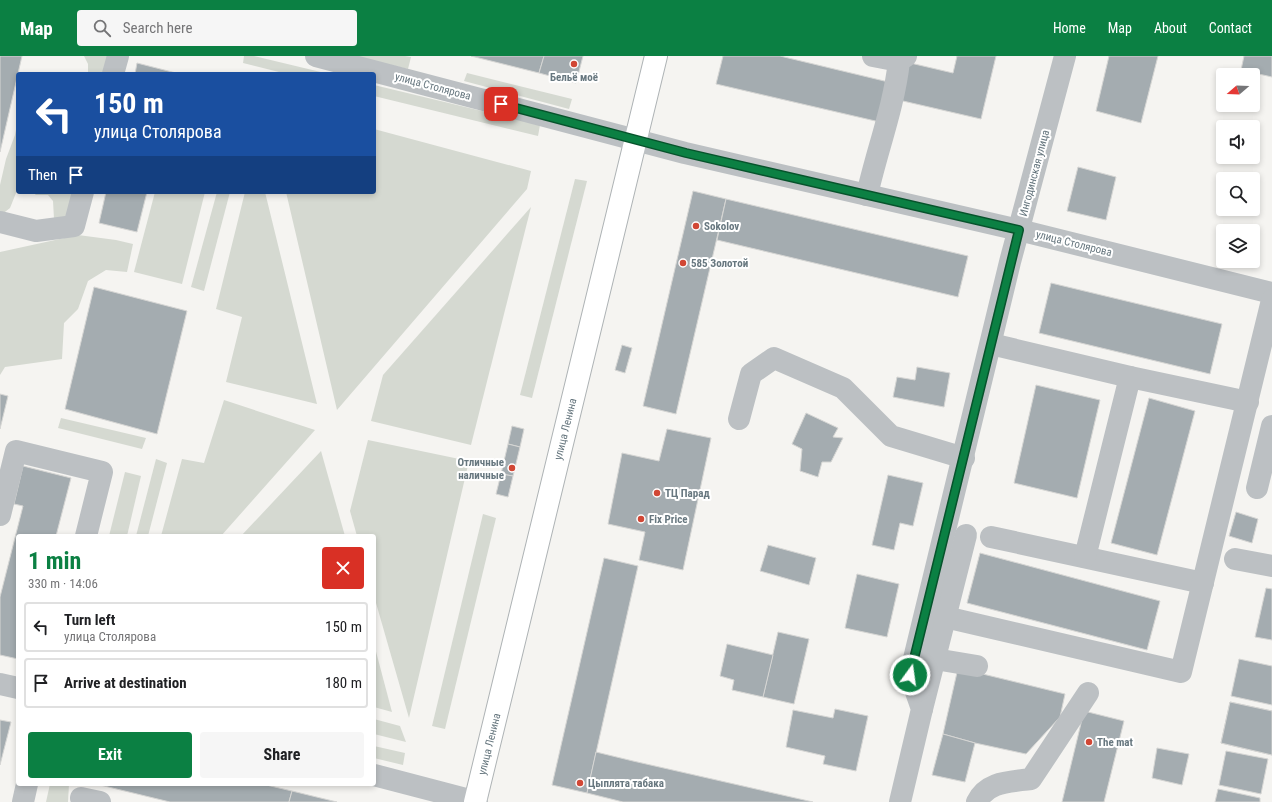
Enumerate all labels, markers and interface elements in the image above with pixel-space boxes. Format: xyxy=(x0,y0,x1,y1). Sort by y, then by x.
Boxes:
search box xyxy=(77,10,357,46)
text: Map xyxy=(20,17,53,40)
icon: search xyxy=(91,17,113,39)
text: Search here xyxy=(123,19,193,37)
text: Home xyxy=(1053,20,1086,36)
text: Map xyxy=(1108,20,1132,36)
text: About xyxy=(1154,20,1187,36)
text: Contact xyxy=(1209,20,1252,36)
marker: Бельё моё xyxy=(569,59,579,69)
north arrow xyxy=(1216,68,1260,112)
map controls xyxy=(1216,68,1260,268)
street label: улица Столярова xyxy=(394,70,472,103)
place label: Бельё моё xyxy=(550,71,598,84)
text: 150 m xyxy=(94,87,164,120)
pin xyxy=(484,87,518,121)
icon: left xyxy=(28,88,80,140)
icon: arrive xyxy=(490,93,512,115)
button: sound xyxy=(1216,120,1260,164)
text: улица Столярова xyxy=(94,121,222,142)
street label: Ингодинская улица xyxy=(1017,129,1052,218)
icon: arrive xyxy=(65,164,87,186)
text: Then xyxy=(28,166,57,184)
button: search xyxy=(1216,172,1260,216)
place label: Sokolov xyxy=(704,220,739,233)
marker: Sokolov xyxy=(691,221,701,231)
button: layers xyxy=(1216,224,1260,268)
street label: улица Столярова xyxy=(1034,228,1113,259)
place label: 585 Золотой xyxy=(691,257,748,270)
marker: 585 Золотой xyxy=(678,258,688,268)
street label: улица Ленина xyxy=(552,397,579,461)
place label: Отличные наличные xyxy=(457,456,504,482)
marker: Отличные наличные xyxy=(507,463,517,473)
place label: ТЦ Парад xyxy=(665,487,710,500)
marker: ТЦ Парад xyxy=(652,488,662,498)
place label: Fix Price xyxy=(649,513,688,526)
marker: Fix Price xyxy=(636,514,646,524)
text: 1 min xyxy=(28,547,81,575)
button: close xyxy=(322,547,364,589)
text: 330 m · 14:06 xyxy=(28,576,98,591)
text: Turn left xyxy=(64,611,115,629)
icon: left xyxy=(30,616,52,638)
text: 150 m xyxy=(325,618,362,636)
text: улица Столярова xyxy=(64,629,156,644)
position arrow xyxy=(889,654,931,696)
icon: arrive xyxy=(30,672,52,694)
text: Arrive at destination xyxy=(64,674,187,692)
text: 180 m xyxy=(325,674,362,692)
street label: улица Ленина xyxy=(476,712,503,776)
button: Exit xyxy=(28,732,192,778)
button: Share xyxy=(200,732,364,778)
place label: The mat xyxy=(1097,736,1134,749)
marker: The mat xyxy=(1084,737,1094,747)
place label: Цыплята табака xyxy=(588,777,664,790)
marker: Цыплята табака xyxy=(575,778,585,788)

